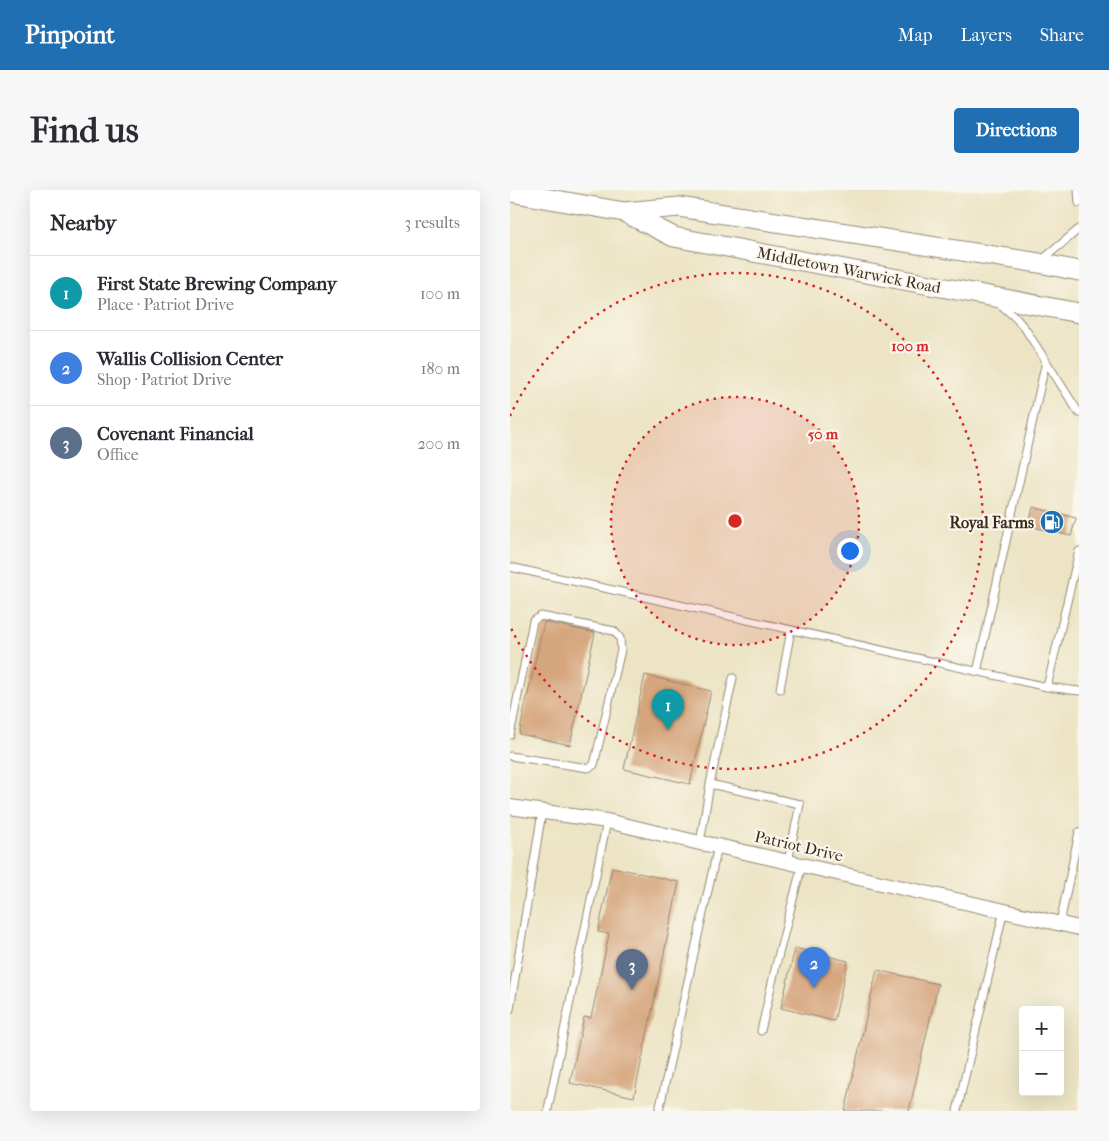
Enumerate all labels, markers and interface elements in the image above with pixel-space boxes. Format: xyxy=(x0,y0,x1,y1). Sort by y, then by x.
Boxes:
text: Pinpoint xyxy=(25,21,115,49)
text: Map xyxy=(898,25,932,46)
text: Layers xyxy=(960,25,1012,46)
text: Share xyxy=(1040,25,1084,46)
button: Directions xyxy=(954,108,1079,153)
text: Find us xyxy=(30,110,139,151)
text: Nearby xyxy=(50,211,116,235)
text: 3 results xyxy=(404,213,460,232)
street label: Middletown Warwick Road xyxy=(756,243,943,297)
text: First State Brewing Company xyxy=(97,273,337,295)
text: 1 xyxy=(63,284,69,303)
text: 100 m xyxy=(420,284,460,303)
text: Place · Patriot Drive xyxy=(97,295,234,314)
text: 100 m xyxy=(891,337,929,355)
text: Wallis Collision Center xyxy=(97,348,283,370)
text: 2 xyxy=(62,359,70,378)
text: 180 m xyxy=(421,359,460,378)
text: Shop · Patriot Drive xyxy=(97,370,231,389)
text: Covenant Financial xyxy=(97,423,254,445)
text: 50 m xyxy=(808,425,839,443)
text: 3 xyxy=(63,434,69,453)
text: 200 m xyxy=(417,434,460,453)
text: Office xyxy=(97,445,139,464)
fuel station icon: Royal Farms xyxy=(1039,509,1065,535)
centre of rings xyxy=(726,512,744,530)
place label: Royal Farms xyxy=(950,513,1034,533)
your location xyxy=(837,538,863,564)
pin: 1 xyxy=(652,689,684,730)
street label: Patriot Drive xyxy=(753,827,845,865)
pin: 2 xyxy=(798,947,830,988)
pin: 3 xyxy=(616,949,648,990)
map controls xyxy=(1019,1006,1064,1096)
button: + xyxy=(1019,1006,1064,1051)
button: − xyxy=(1019,1051,1064,1096)

